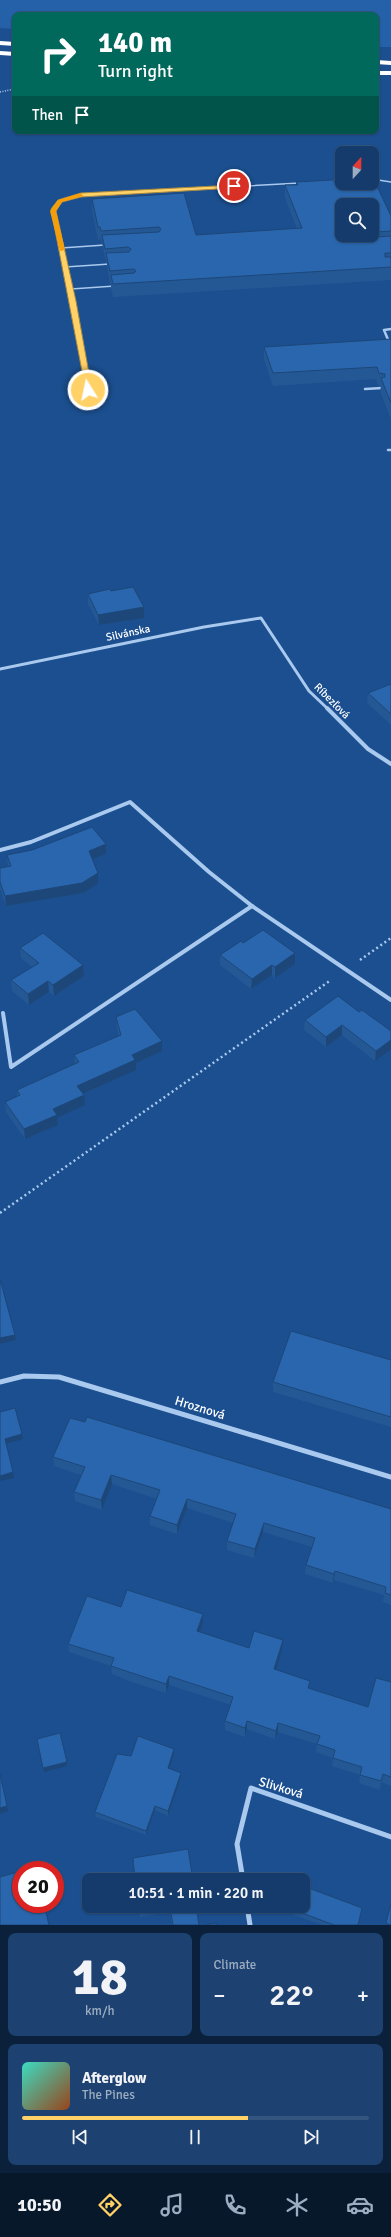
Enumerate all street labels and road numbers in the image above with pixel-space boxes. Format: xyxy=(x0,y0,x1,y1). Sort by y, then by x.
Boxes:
street label: Silvánska xyxy=(105,622,152,644)
street label: Ríbezľová xyxy=(311,680,353,722)
street label: Hroznová xyxy=(173,1393,227,1423)
street label: Slivková xyxy=(257,1774,305,1802)

